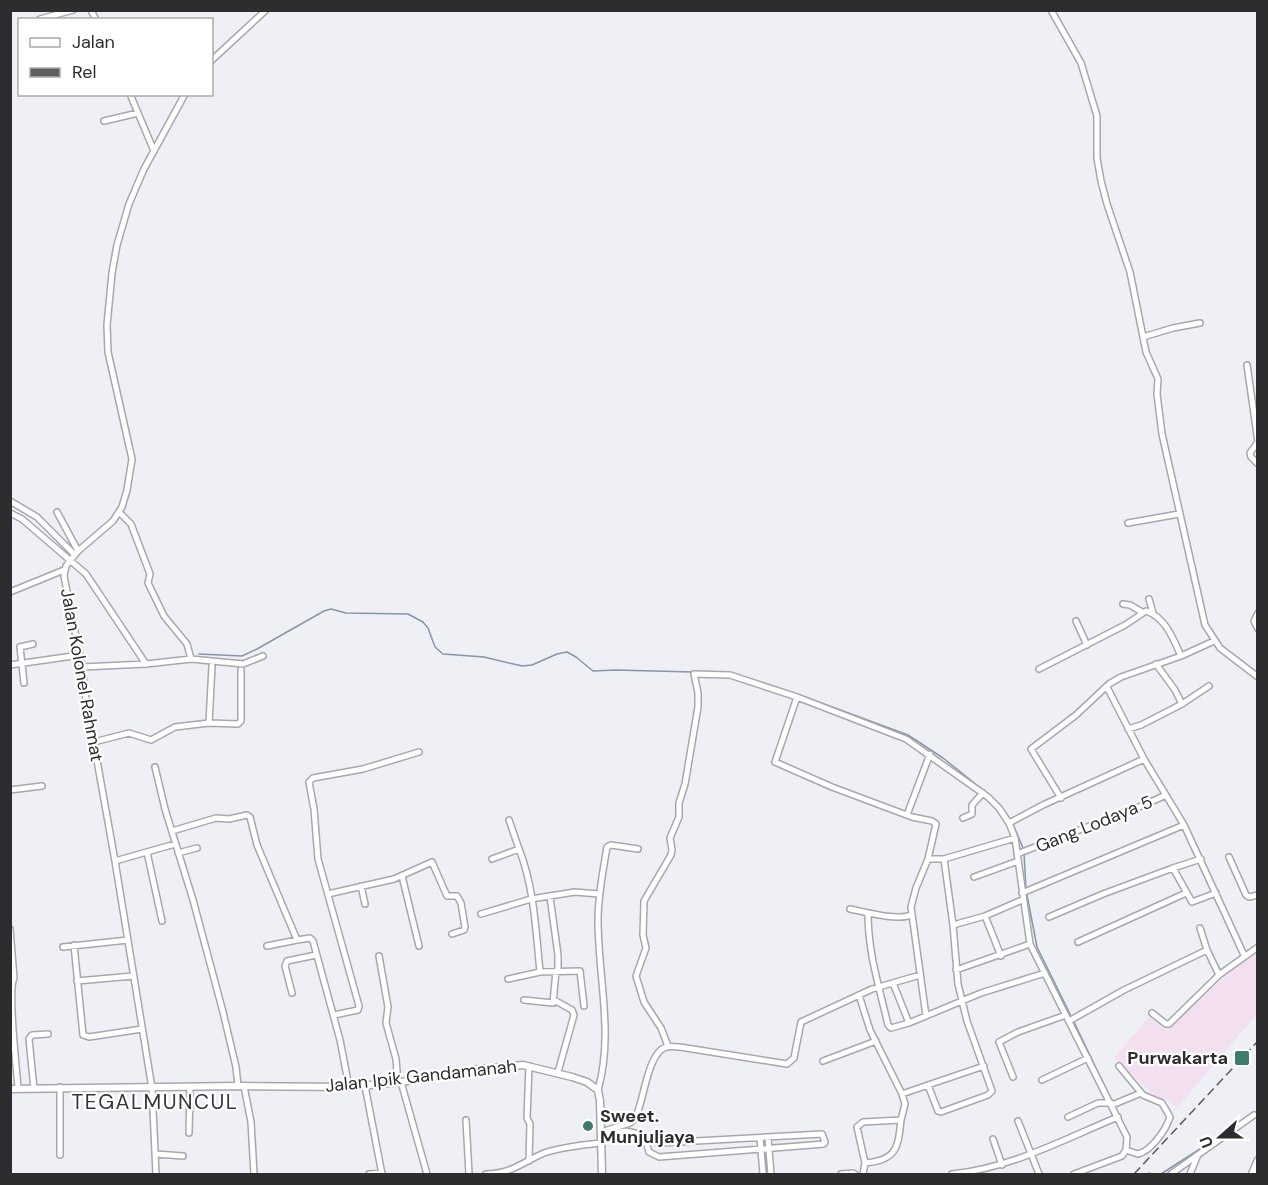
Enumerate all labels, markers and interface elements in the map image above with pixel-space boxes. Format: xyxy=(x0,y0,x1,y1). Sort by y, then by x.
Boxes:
legend xyxy=(18,18,213,96)
text: Jalan xyxy=(72,30,115,54)
text: Rel xyxy=(72,60,96,84)
street label: Jalan Kolonel Rahmat xyxy=(55,586,109,764)
street label: Gang Lodaya 5 xyxy=(1032,790,1156,858)
place label: Purwakarta xyxy=(1127,1046,1228,1070)
marker: Purwakarta xyxy=(1233,1049,1251,1067)
street label: Jalan Ipik Gandamanah xyxy=(324,1054,518,1098)
district label: TEGALMUNCUL xyxy=(72,1088,238,1116)
place label: Sweet. Munjuljaya xyxy=(600,1104,695,1149)
north arrow xyxy=(1190,1107,1250,1167)
marker: Sweet. Munjuljaya xyxy=(581,1119,595,1133)
text: U xyxy=(1195,1133,1218,1151)

